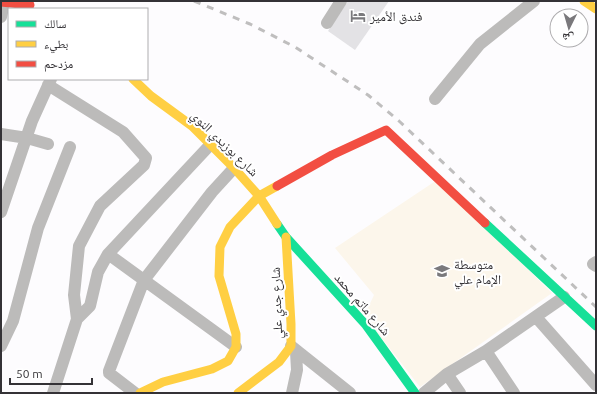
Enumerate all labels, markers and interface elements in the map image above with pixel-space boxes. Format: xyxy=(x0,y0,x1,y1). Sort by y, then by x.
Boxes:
hotel icon: فندق الأمير xyxy=(349,7,367,25)
legend xyxy=(8,8,148,80)
north arrow xyxy=(549,8,589,48)
place label: فندق الأمير xyxy=(369,9,423,25)
text: سالك xyxy=(44,17,66,30)
text: ش xyxy=(561,29,575,44)
text: بطيء xyxy=(44,37,68,54)
text: مزدحم xyxy=(44,57,73,72)
street label: شارع بوزيدي النوي xyxy=(186,107,261,182)
place label: متوسطة الإمام علي xyxy=(454,257,501,290)
school or university icon: متوسطة الإمام علي xyxy=(433,262,451,280)
street label: شارع جدي علي xyxy=(268,267,289,339)
street label: شارع ماتم محمد xyxy=(330,270,394,340)
scale bar xyxy=(10,360,92,386)
text: 50 m xyxy=(16,367,43,380)

